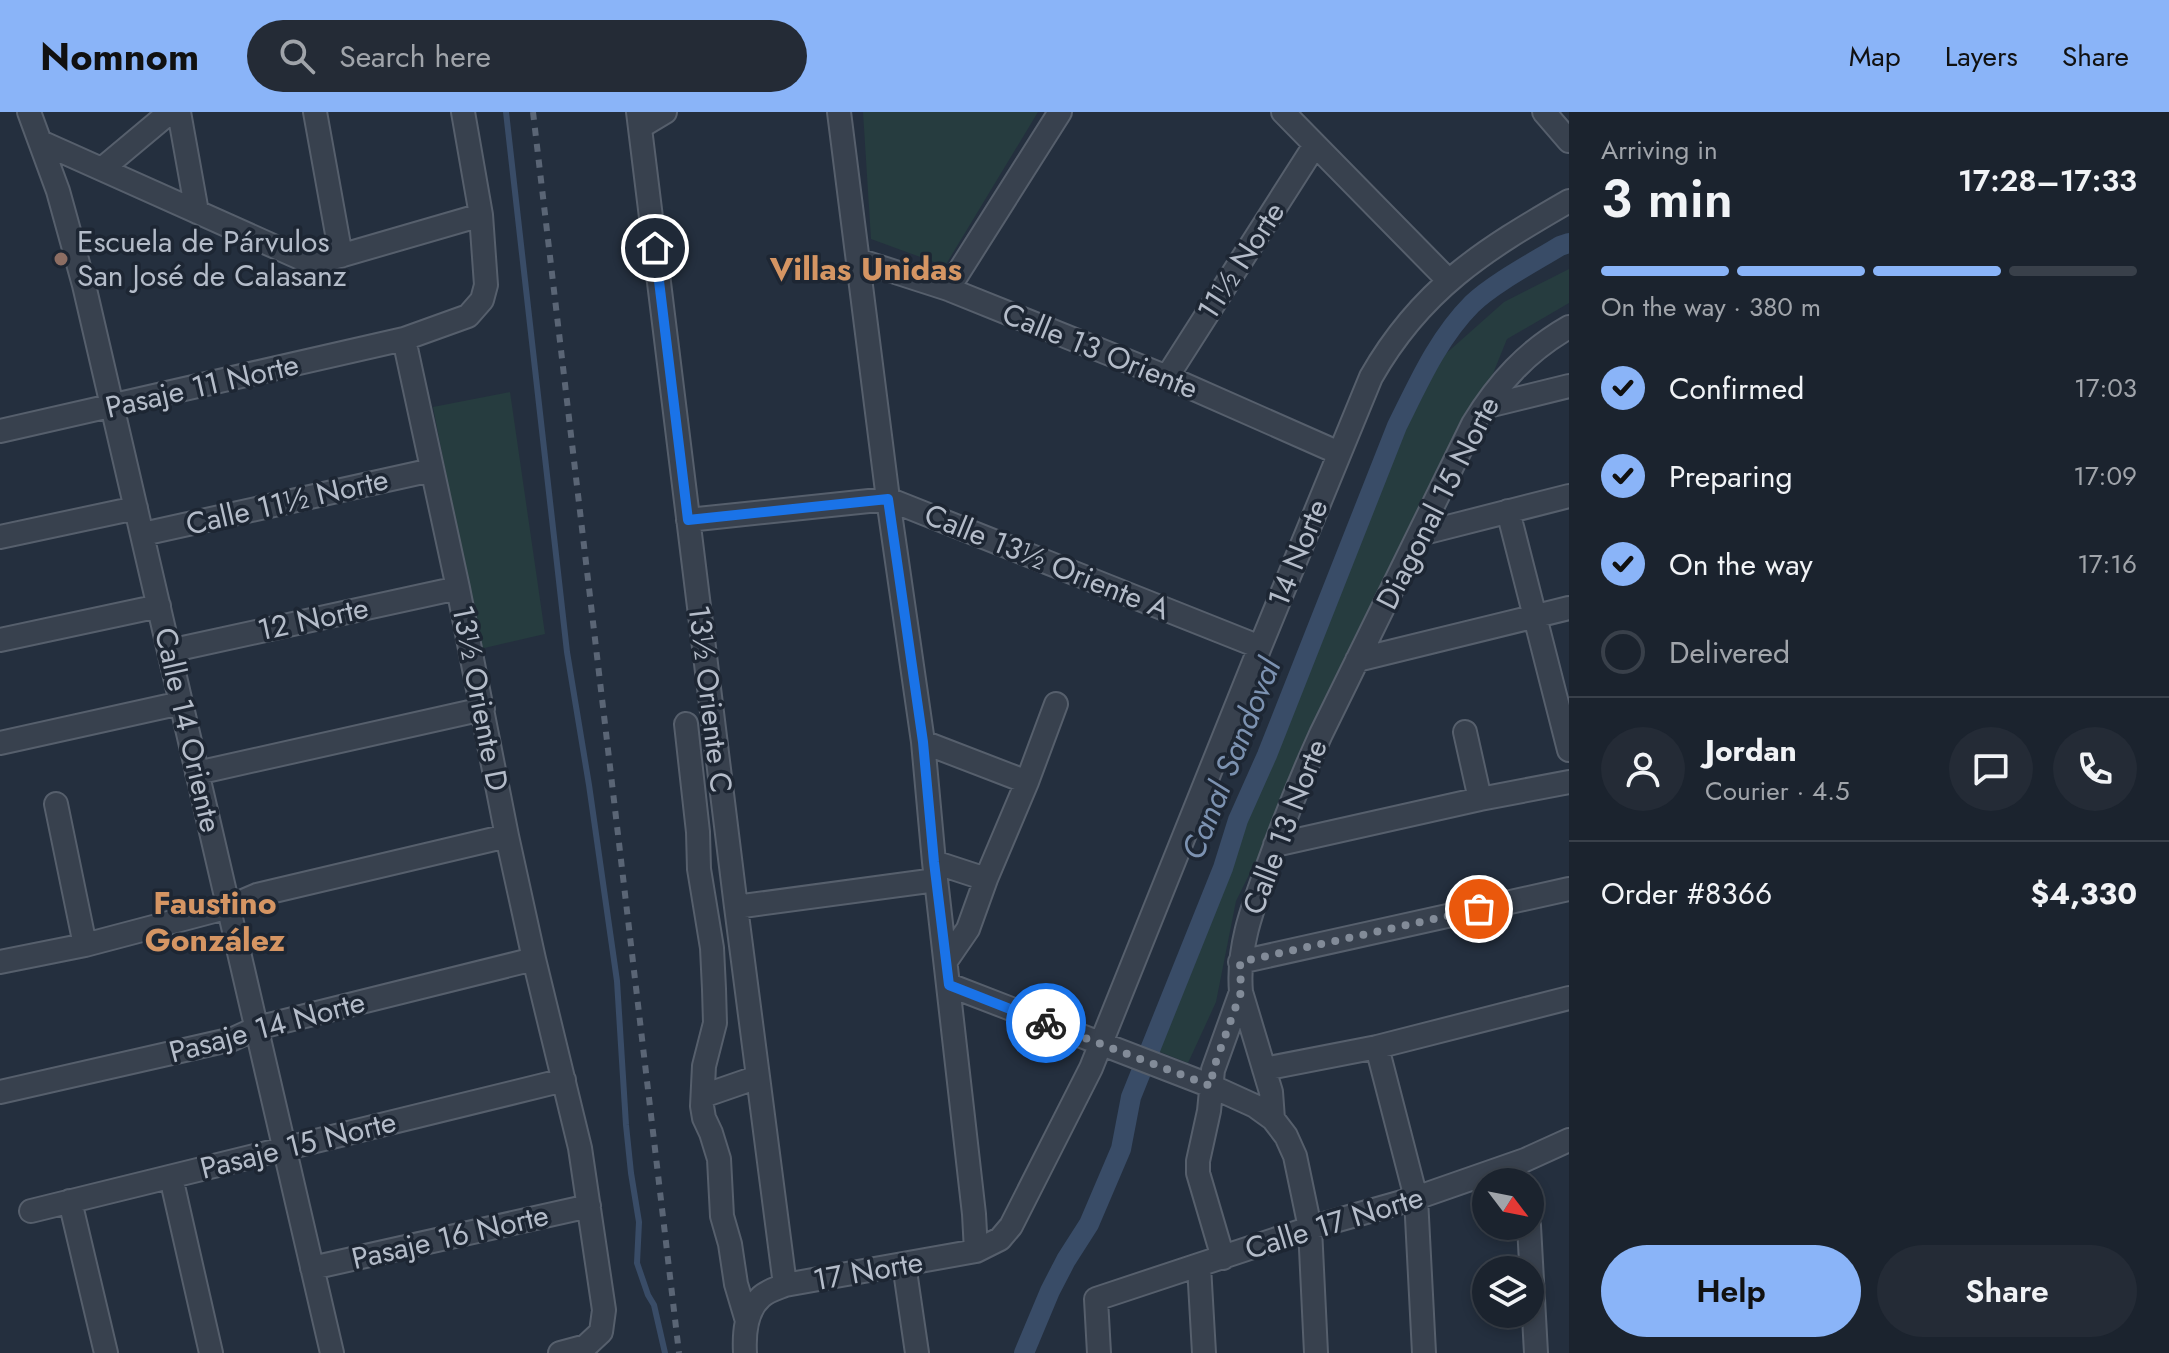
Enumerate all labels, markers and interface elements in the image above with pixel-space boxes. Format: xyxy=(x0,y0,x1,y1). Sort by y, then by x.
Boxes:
search box xyxy=(247,20,807,92)
text: Nomnom xyxy=(40,29,199,84)
icon: search xyxy=(275,34,319,78)
text: Search here xyxy=(339,35,491,78)
text: Map xyxy=(1849,36,1901,77)
text: Layers xyxy=(1945,36,2018,77)
text: Share xyxy=(2062,36,2129,77)
text: Arriving in xyxy=(1601,131,1718,169)
text: 17:28–17:33 xyxy=(1958,159,2137,202)
text: 3 min xyxy=(1601,161,1733,237)
street label: 11½ Norte xyxy=(1186,193,1295,328)
pin xyxy=(621,214,689,282)
place label: Escuela de Párvulos San José de Calasanz xyxy=(77,220,347,297)
icon: home xyxy=(633,226,677,270)
district label: Villas Unidas xyxy=(769,246,962,292)
marker: Escuela de Párvulos San José de Calasanz xyxy=(52,250,70,268)
text: On the way · 380 m xyxy=(1601,288,1821,326)
street label: Calle 13 Oriente xyxy=(996,292,1205,409)
street label: Pasaje 11 Norte xyxy=(101,342,303,429)
icon: check xyxy=(1601,366,1645,410)
text: Confirmed xyxy=(1669,367,1804,410)
text: 17:03 xyxy=(2074,369,2137,407)
street label: Diagonal 15 Norte xyxy=(1365,389,1510,617)
icon: check xyxy=(1601,454,1645,498)
text: Preparing xyxy=(1669,455,1793,498)
street label: Calle 11½ Norte xyxy=(182,457,392,546)
text: 17:09 xyxy=(2073,457,2137,495)
street label: Calle 13½ Oriente A xyxy=(918,493,1176,630)
street label: 14 Norte xyxy=(1257,493,1339,613)
icon: check xyxy=(1601,542,1645,586)
text: On the way xyxy=(1669,543,1813,586)
text: 17:16 xyxy=(2077,545,2137,583)
street label: 12 Norte xyxy=(254,586,372,651)
street label: 13½ Oriente D xyxy=(441,601,520,795)
street label: 13½ Oriente C xyxy=(678,603,743,795)
street label: Calle 14 Oriente xyxy=(144,623,233,836)
text: Delivered xyxy=(1669,631,1790,674)
water label: Canal Sandoval xyxy=(1170,650,1293,867)
button: person xyxy=(1601,727,1685,811)
button: chat xyxy=(1949,727,2033,811)
button: phone xyxy=(2053,727,2137,811)
text: Jordan xyxy=(1705,729,1797,772)
street label: Calle 13 Norte xyxy=(1231,733,1338,921)
text: Courier · 4.5 xyxy=(1705,772,1850,810)
text: Order #8366 xyxy=(1601,872,1772,915)
text: $4,330 xyxy=(2031,872,2137,915)
pin xyxy=(1445,875,1513,943)
district label: Faustino González xyxy=(145,880,286,963)
icon: bag xyxy=(1457,887,1501,931)
street label: Pasaje 14 Norte xyxy=(164,980,370,1073)
courier xyxy=(1006,983,1086,1063)
icon: bike xyxy=(1024,1001,1068,1045)
street label: Pasaje 15 Norte xyxy=(195,1099,400,1190)
north arrow xyxy=(1472,1168,1544,1240)
map controls xyxy=(1472,1168,1544,1328)
street label: Calle 17 Norte xyxy=(1240,1175,1428,1270)
street label: Pasaje 16 Norte xyxy=(347,1193,553,1280)
street label: 17 Norte xyxy=(810,1240,926,1301)
button: Help xyxy=(1601,1245,1861,1337)
button: Share xyxy=(1877,1245,2137,1337)
button: layers xyxy=(1472,1256,1544,1328)

